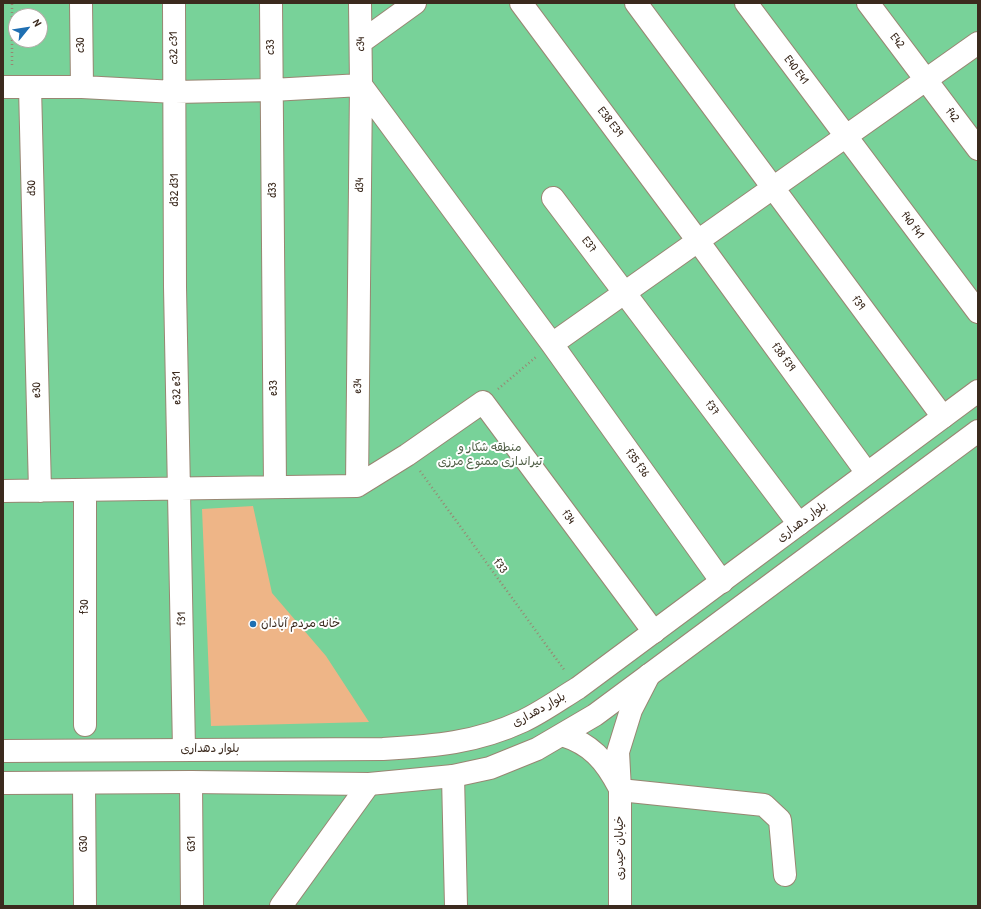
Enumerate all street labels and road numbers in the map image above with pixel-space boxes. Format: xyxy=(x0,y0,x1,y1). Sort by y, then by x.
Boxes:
street label: c32 c31 xyxy=(167,31,181,65)
street label: E42 xyxy=(887,31,907,51)
street label: c30 xyxy=(74,37,88,53)
street label: c34 xyxy=(354,37,368,51)
street label: c33 xyxy=(264,39,278,55)
street label: E40 E41 xyxy=(781,53,811,87)
street label: E38 E39 xyxy=(594,104,626,140)
street label: f42 xyxy=(942,105,962,125)
street label: d32 d31 xyxy=(168,174,182,206)
street label: d34 xyxy=(353,178,367,192)
street label: d30 xyxy=(25,180,39,196)
street label: d33 xyxy=(266,182,280,198)
street label: f40 f41 xyxy=(897,209,927,241)
street label: E37 xyxy=(578,234,600,256)
street label: f39 xyxy=(848,293,868,313)
street label: f38 f39 xyxy=(768,340,798,374)
street label: e32 e31 xyxy=(170,371,184,405)
street label: e34 xyxy=(351,379,365,393)
street label: e33 xyxy=(267,380,281,396)
street label: e30 xyxy=(30,382,44,398)
street label: f37 xyxy=(702,397,722,419)
street label: f35 f36 xyxy=(622,446,652,480)
street label: بلوار دهداری xyxy=(774,499,830,545)
street label: f34 xyxy=(558,507,578,527)
street label: f33 xyxy=(490,556,510,576)
street label: f30 xyxy=(78,599,92,615)
street label: f31 xyxy=(175,612,189,626)
street label: بلوار دهداری xyxy=(510,689,568,731)
street label: بلوار دهداری xyxy=(181,742,239,756)
street label: خیابان حیدری xyxy=(613,816,627,880)
street label: G30 xyxy=(77,836,91,852)
street label: G31 xyxy=(185,836,199,852)

